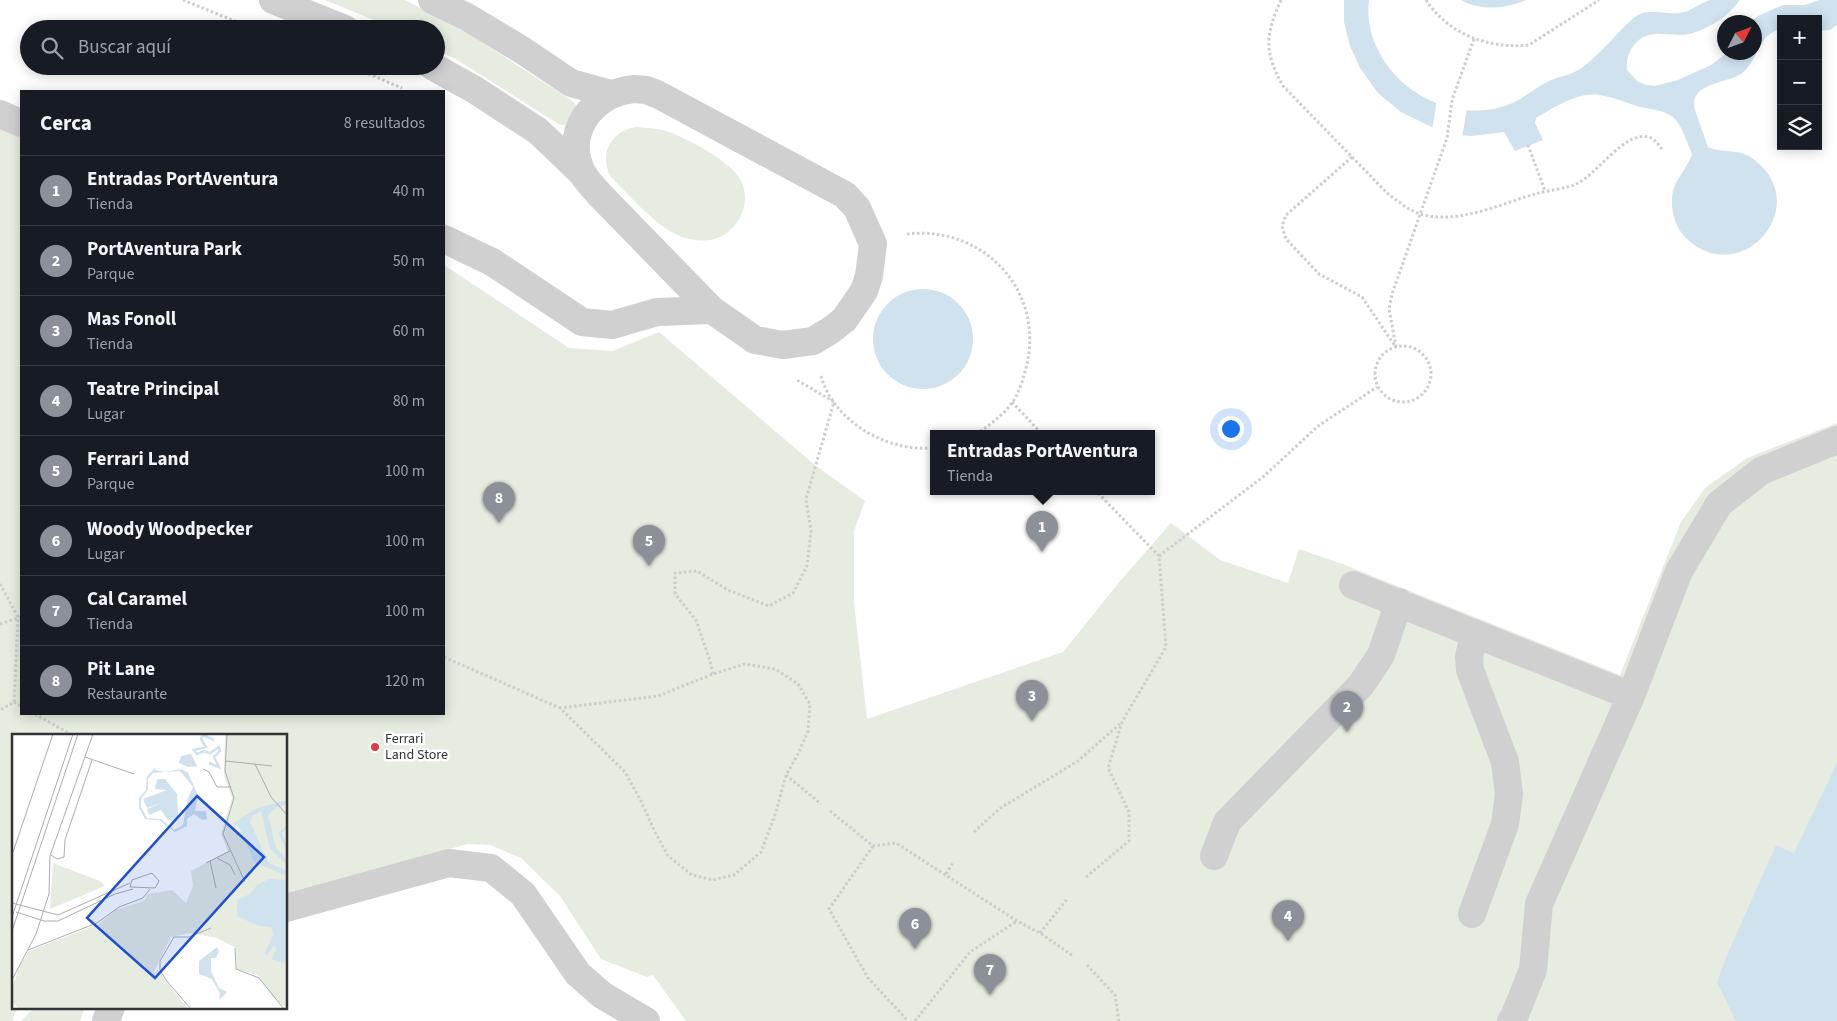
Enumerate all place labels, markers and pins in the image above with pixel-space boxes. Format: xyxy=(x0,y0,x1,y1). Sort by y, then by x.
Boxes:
pin: 8 xyxy=(483,482,515,523)
pin: 1 xyxy=(1026,511,1058,552)
pin: 5 xyxy=(633,525,665,566)
pin: 3 xyxy=(1016,680,1048,721)
pin: 2 xyxy=(1331,691,1363,732)
place label: Ferrari Land Store xyxy=(385,729,448,765)
marker: Ferrari Land Store xyxy=(369,741,381,753)
pin: 4 xyxy=(1272,900,1304,941)
pin: 6 xyxy=(899,908,931,949)
pin: 7 xyxy=(974,954,1006,995)

